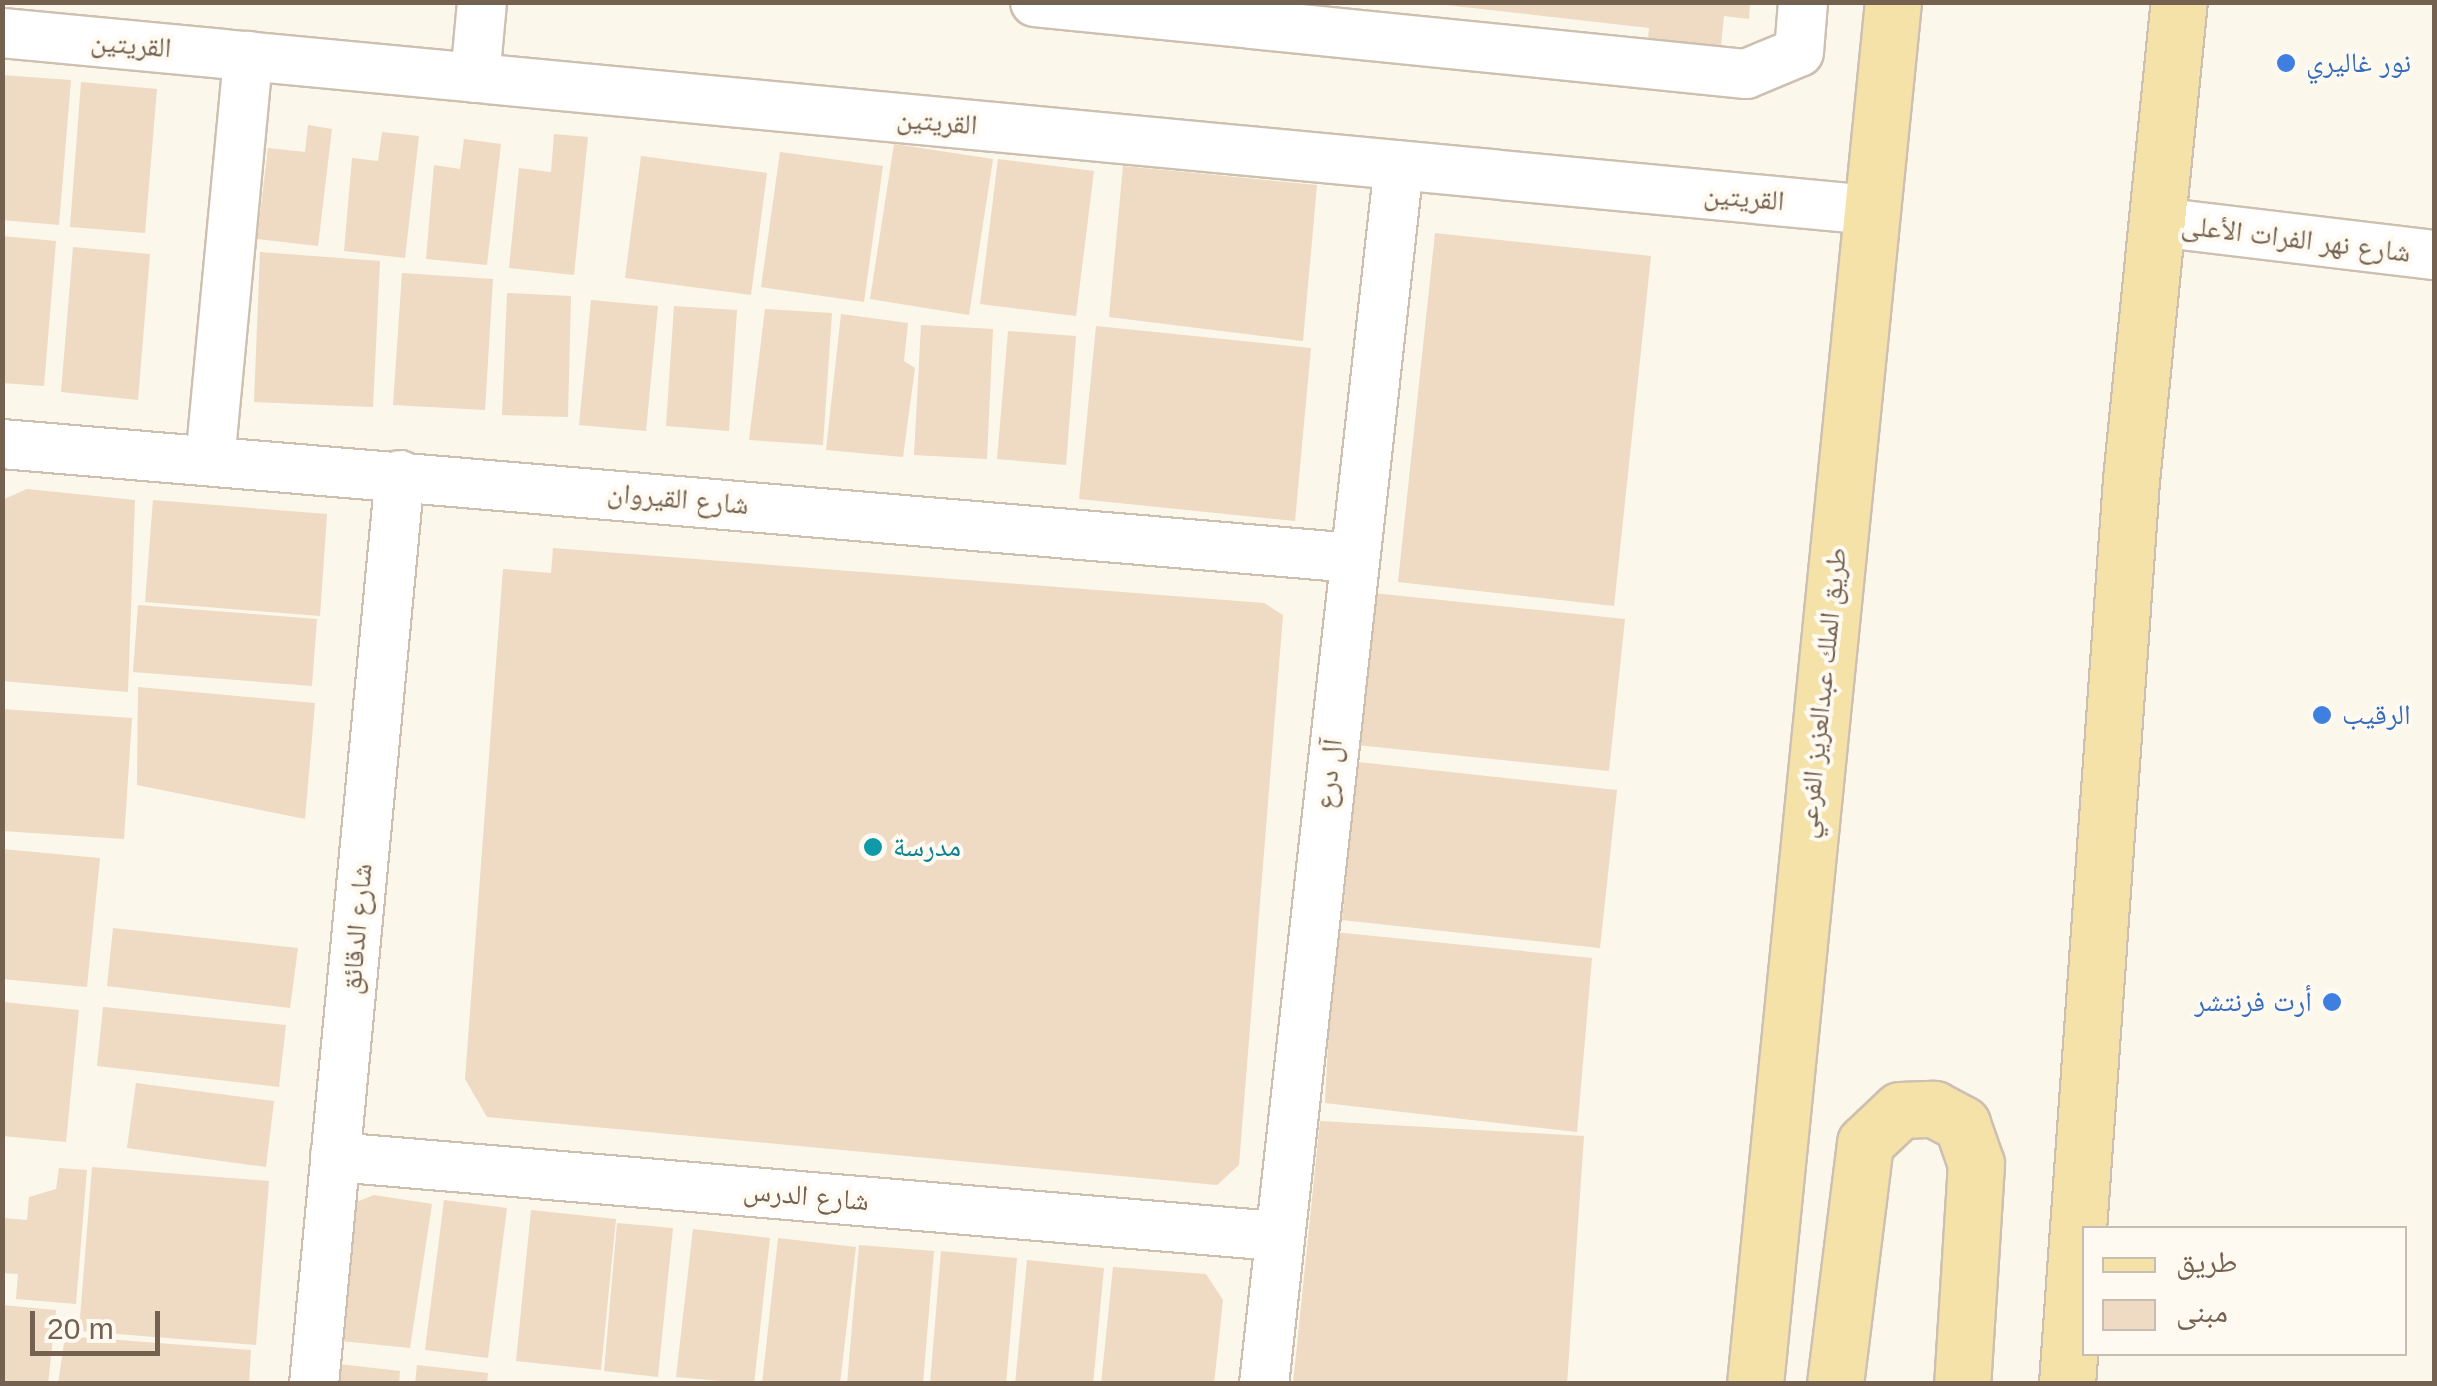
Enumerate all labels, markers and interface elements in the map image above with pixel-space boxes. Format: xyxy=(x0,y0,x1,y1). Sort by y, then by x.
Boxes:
street label: القريتين xyxy=(89,25,173,65)
place label: نور غاليري xyxy=(2306,46,2411,80)
marker: نور غاليري xyxy=(2275,52,2297,74)
street label: القريتين xyxy=(895,102,979,142)
street label: القريتين xyxy=(1702,178,1786,218)
street label: شارع نهر الفرات الأعلى xyxy=(2179,208,2413,270)
street label: شارع القيروان xyxy=(606,476,750,522)
street label: طريق الملك عبدالعزيز الفرعي xyxy=(1790,546,1854,840)
place label: الرقيب xyxy=(2342,698,2411,732)
marker: الرقيب xyxy=(2311,704,2333,726)
street label: آل درع xyxy=(1308,737,1350,811)
place label: مدرسة xyxy=(893,830,961,864)
marker: مدرسة xyxy=(862,836,884,858)
street label: شارع الدقائق xyxy=(335,862,379,996)
place label: أرت فرنتشر xyxy=(2194,985,2312,1019)
marker: أرت فرنتشر xyxy=(2321,991,2343,1013)
street label: شارع الدرس xyxy=(742,1174,870,1218)
legend xyxy=(2082,1226,2407,1356)
text: طريق xyxy=(2176,1245,2237,1278)
scale bar xyxy=(35,1291,165,1353)
text: مبنى xyxy=(2176,1295,2228,1328)
text: 20 m xyxy=(47,1312,114,1345)

